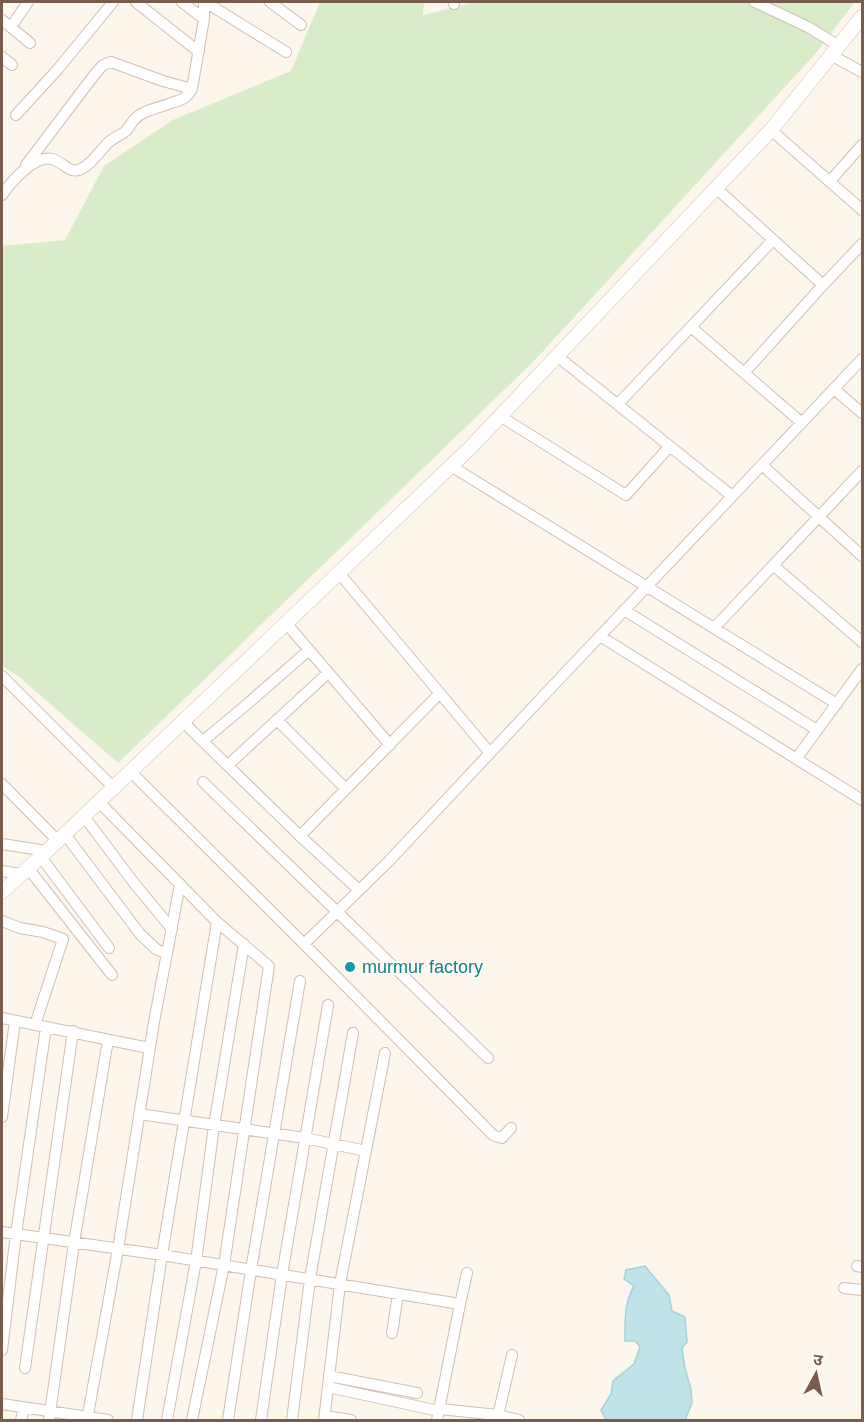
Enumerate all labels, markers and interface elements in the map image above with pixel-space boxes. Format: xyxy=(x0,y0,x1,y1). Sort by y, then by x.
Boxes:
place label: murmur factory xyxy=(362,957,483,977)
marker: murmur factory xyxy=(343,960,357,974)
north arrow xyxy=(786,1344,846,1404)
text: उ xyxy=(812,1351,824,1369)

